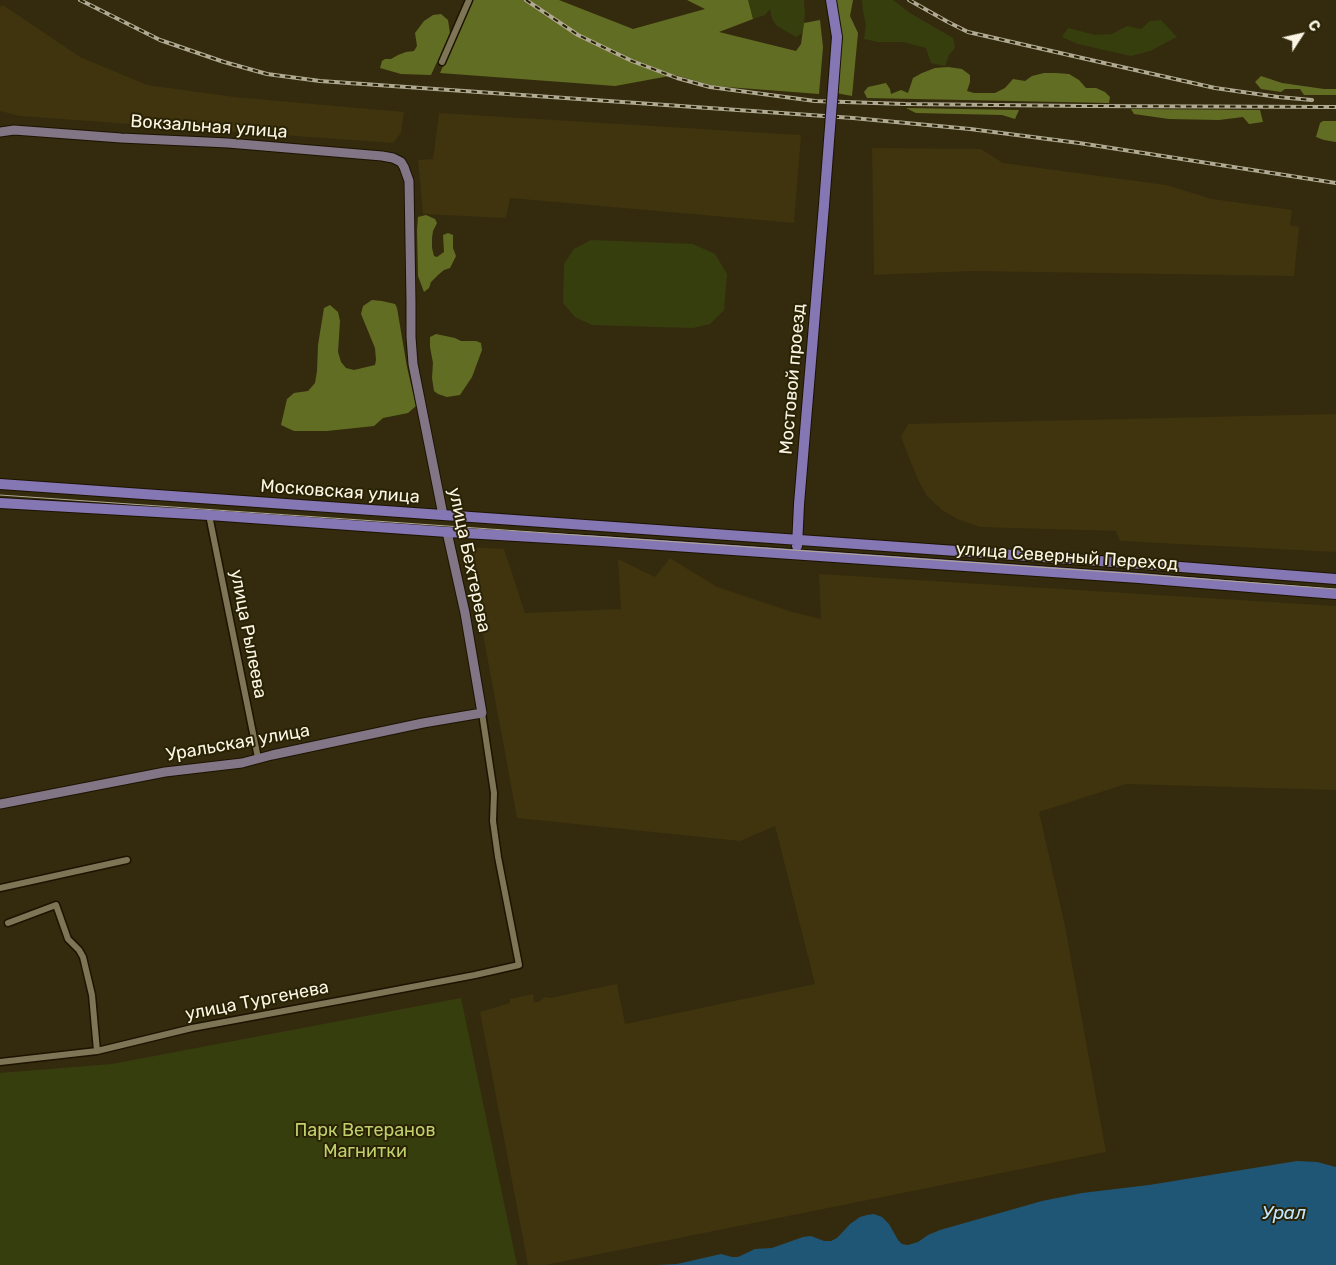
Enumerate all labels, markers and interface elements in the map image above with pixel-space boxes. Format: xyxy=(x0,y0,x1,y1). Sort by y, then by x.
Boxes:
north arrow xyxy=(1276,10,1326,60)
text: С xyxy=(1304,17,1323,35)
street label: Вокзальная улица xyxy=(130,111,288,143)
street label: Мостовой проезд xyxy=(776,302,810,456)
street label: Московская улица xyxy=(260,476,420,508)
street label: улица Бехтерева xyxy=(443,486,495,634)
street label: улица Северный Переход xyxy=(955,538,1179,576)
street label: улица Рылеева xyxy=(225,568,271,700)
street label: Уральская улица xyxy=(164,720,312,766)
street label: улица Тургенева xyxy=(183,976,331,1026)
park label: Парк Ветеранов Магнитки xyxy=(294,1120,436,1162)
water label: Урал xyxy=(1262,1203,1306,1225)

